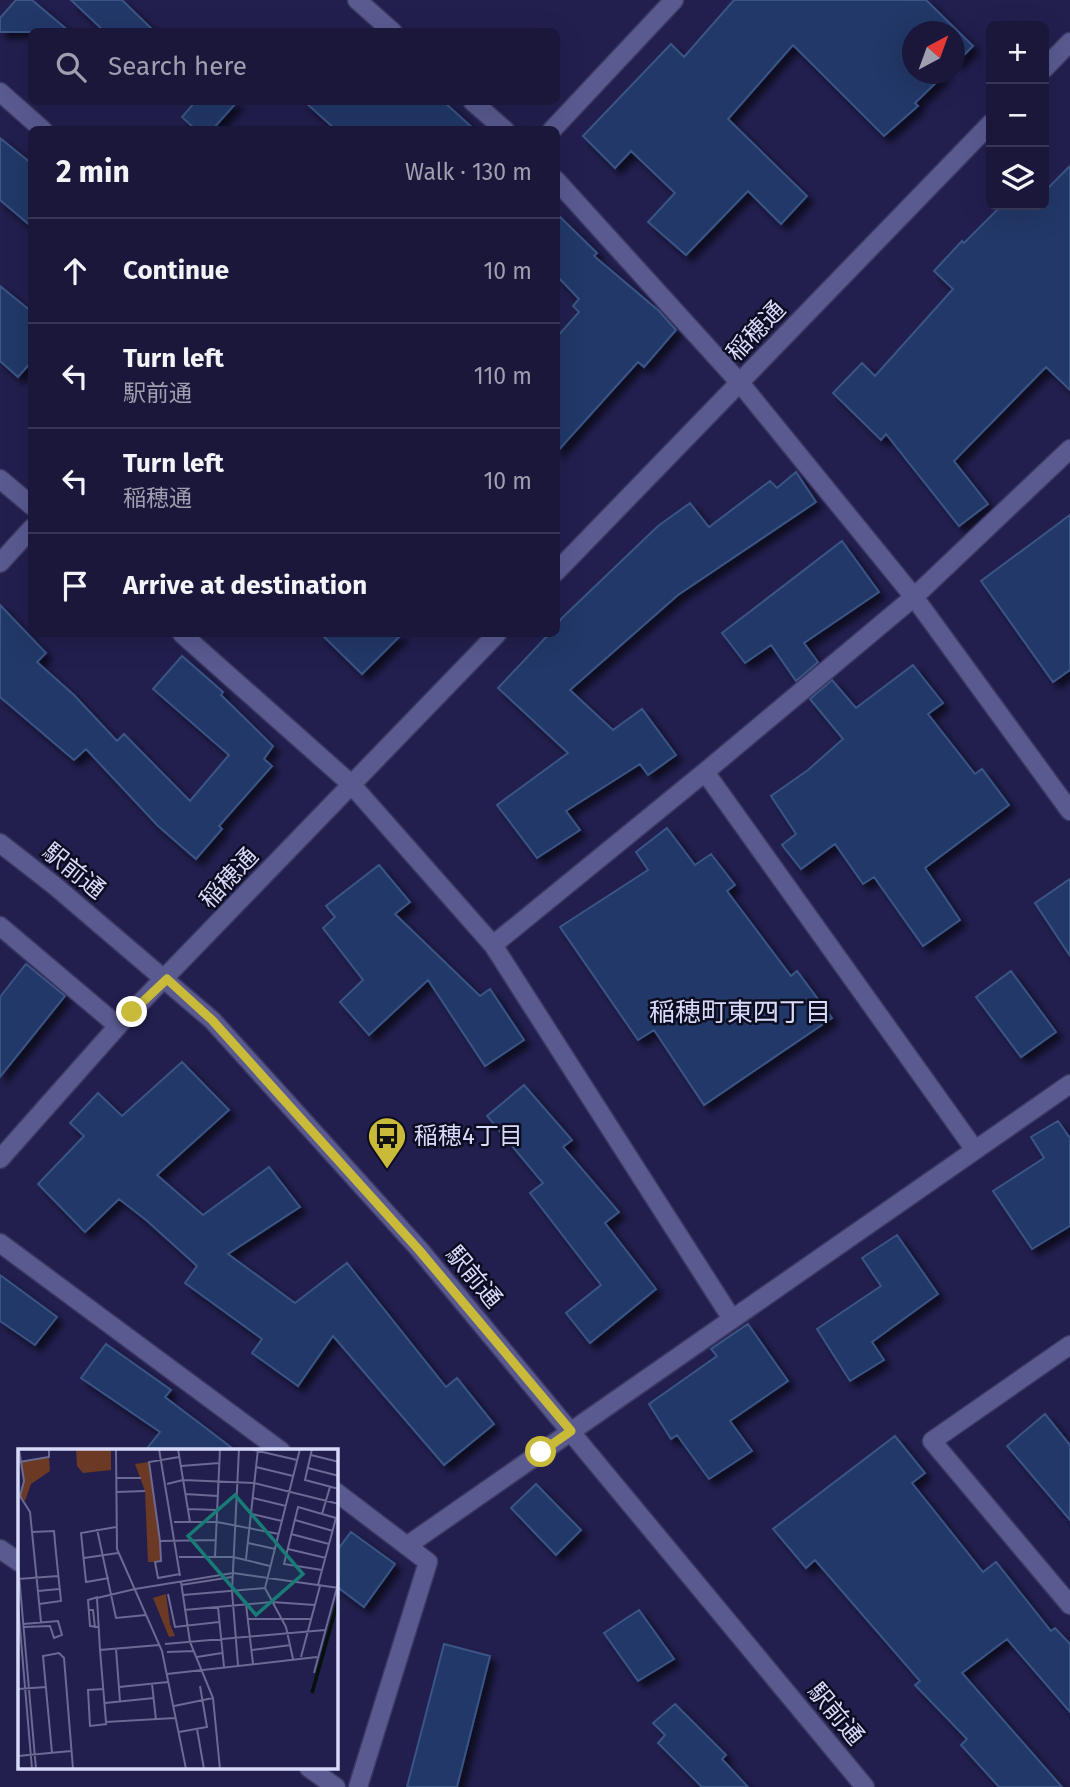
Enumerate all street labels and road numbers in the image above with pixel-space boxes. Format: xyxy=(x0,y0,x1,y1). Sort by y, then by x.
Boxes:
street label: 稲穂通 xyxy=(721,295,791,367)
street label: 駅前通 xyxy=(37,837,111,905)
street label: 稲穂通 xyxy=(194,842,264,914)
street label: 駅前通 xyxy=(440,1240,508,1314)
street label: 駅前通 xyxy=(802,1677,870,1751)

